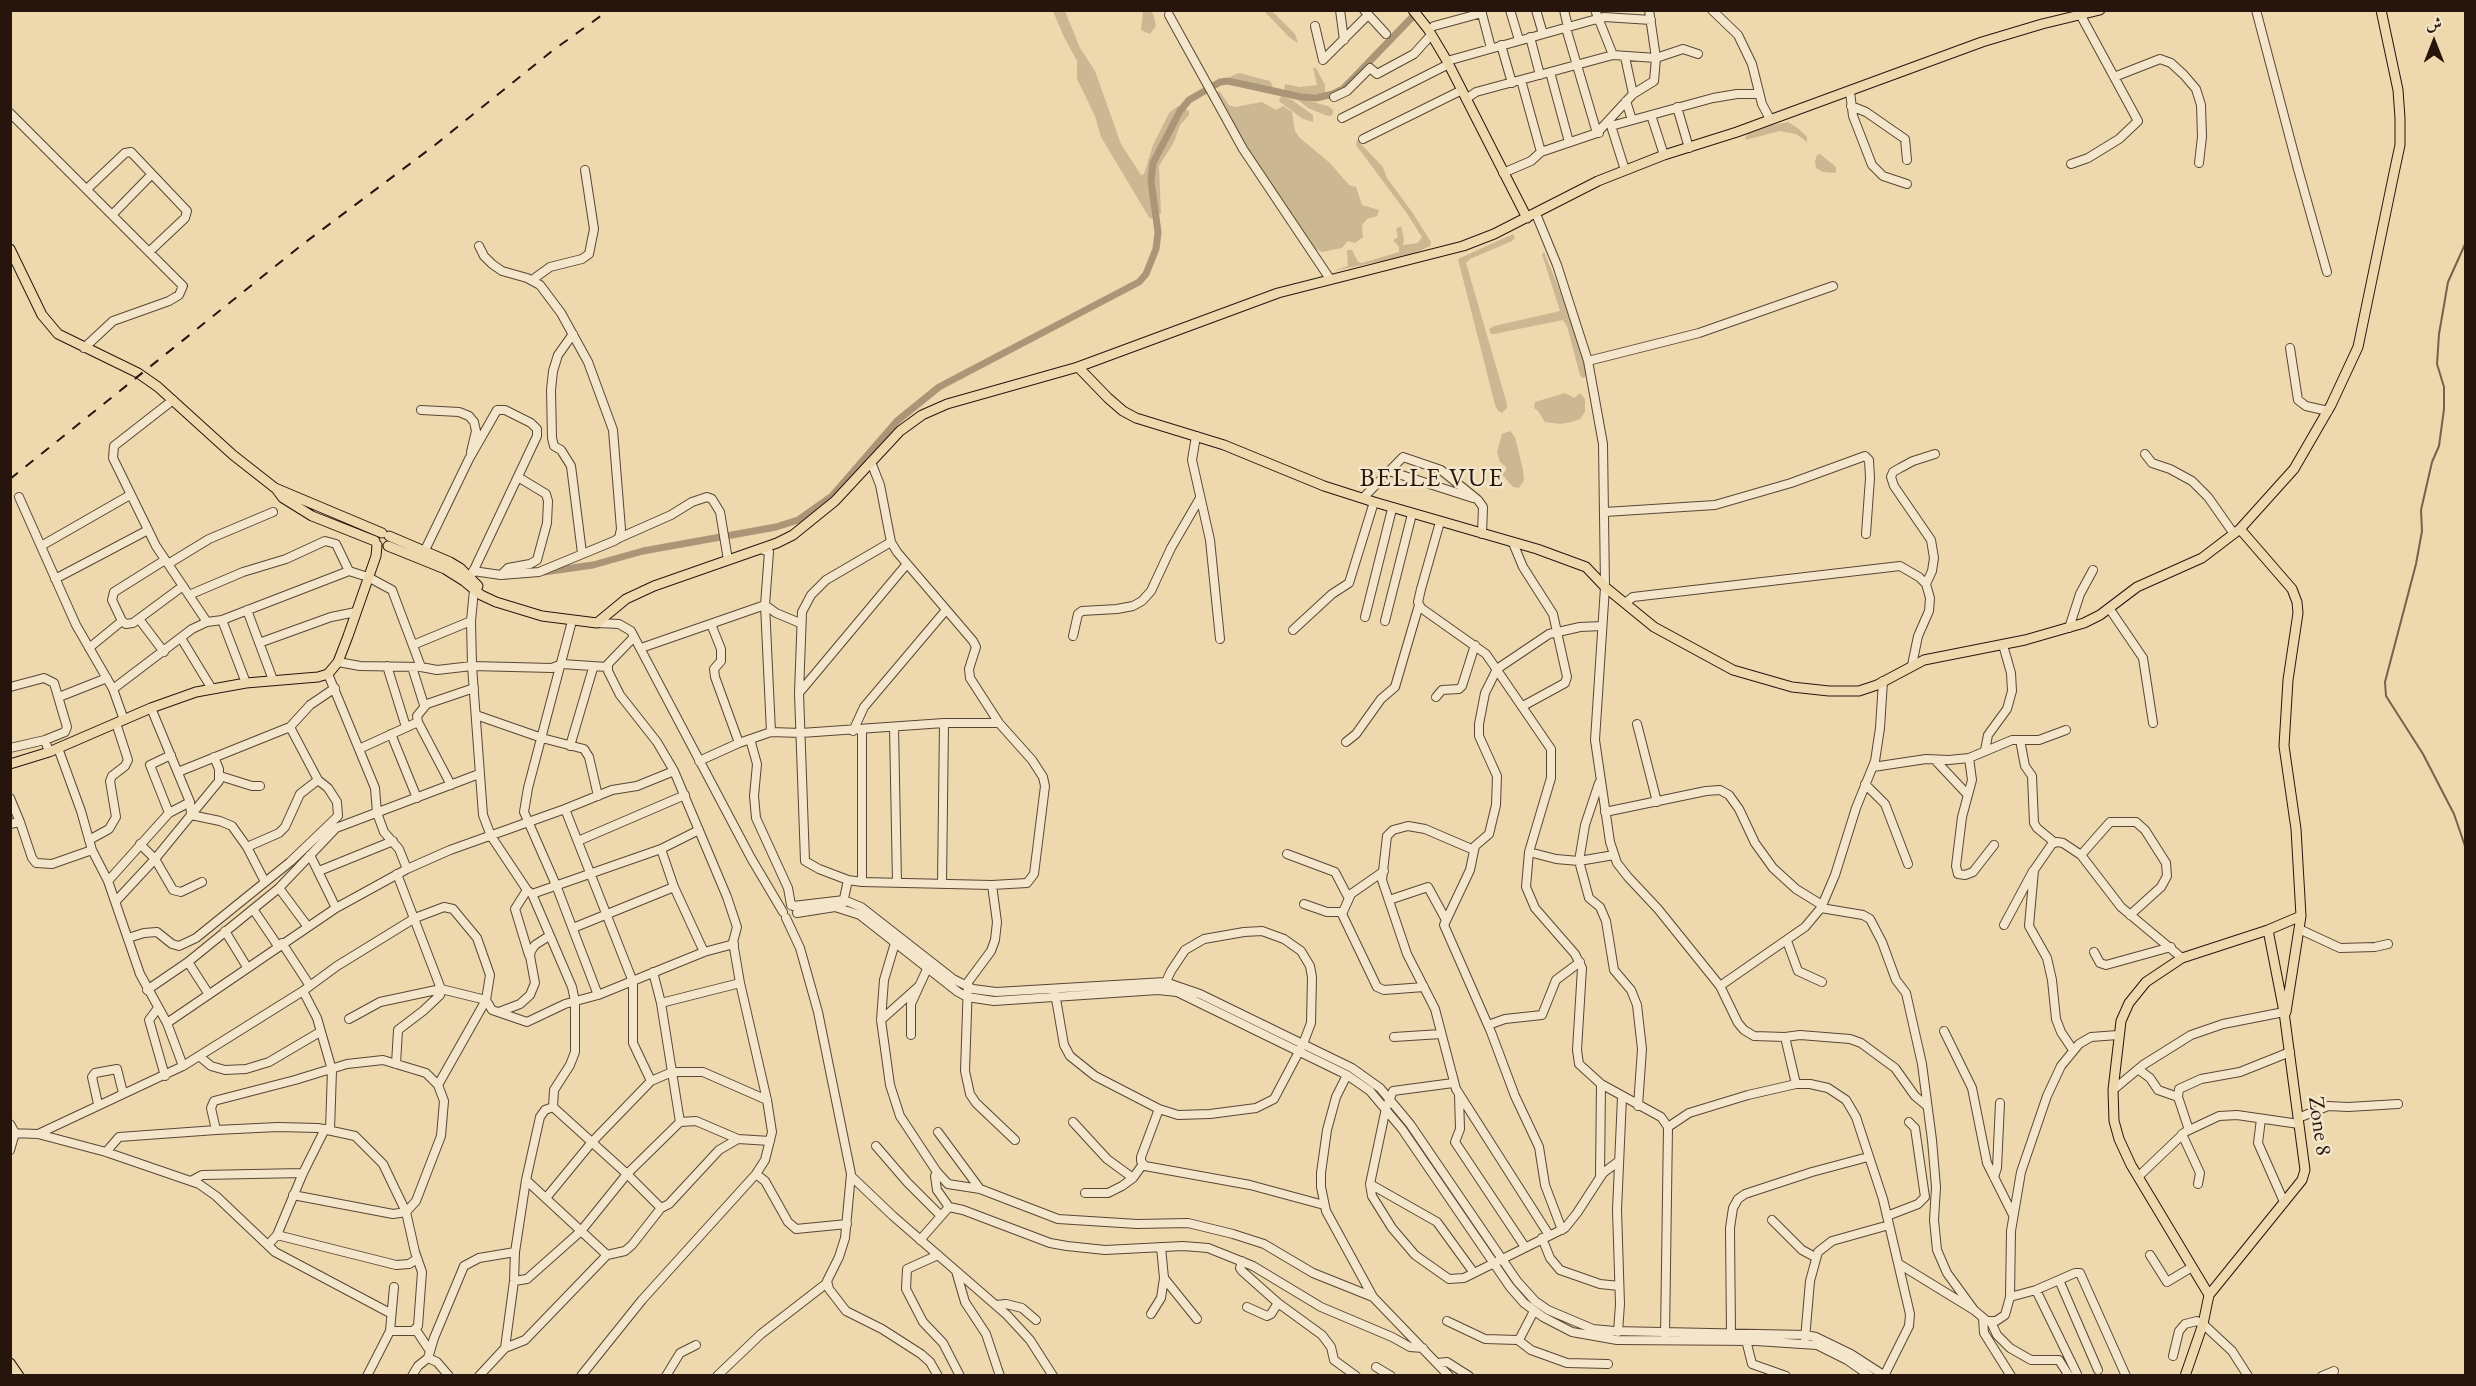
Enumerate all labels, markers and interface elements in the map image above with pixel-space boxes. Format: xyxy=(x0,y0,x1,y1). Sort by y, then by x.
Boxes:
north arrow xyxy=(2404,12,2464,72)
text: ش xyxy=(2426,13,2442,34)
district label: BELLE VUE xyxy=(1360,463,1504,495)
street label: Zone 8 xyxy=(2302,1095,2336,1157)

